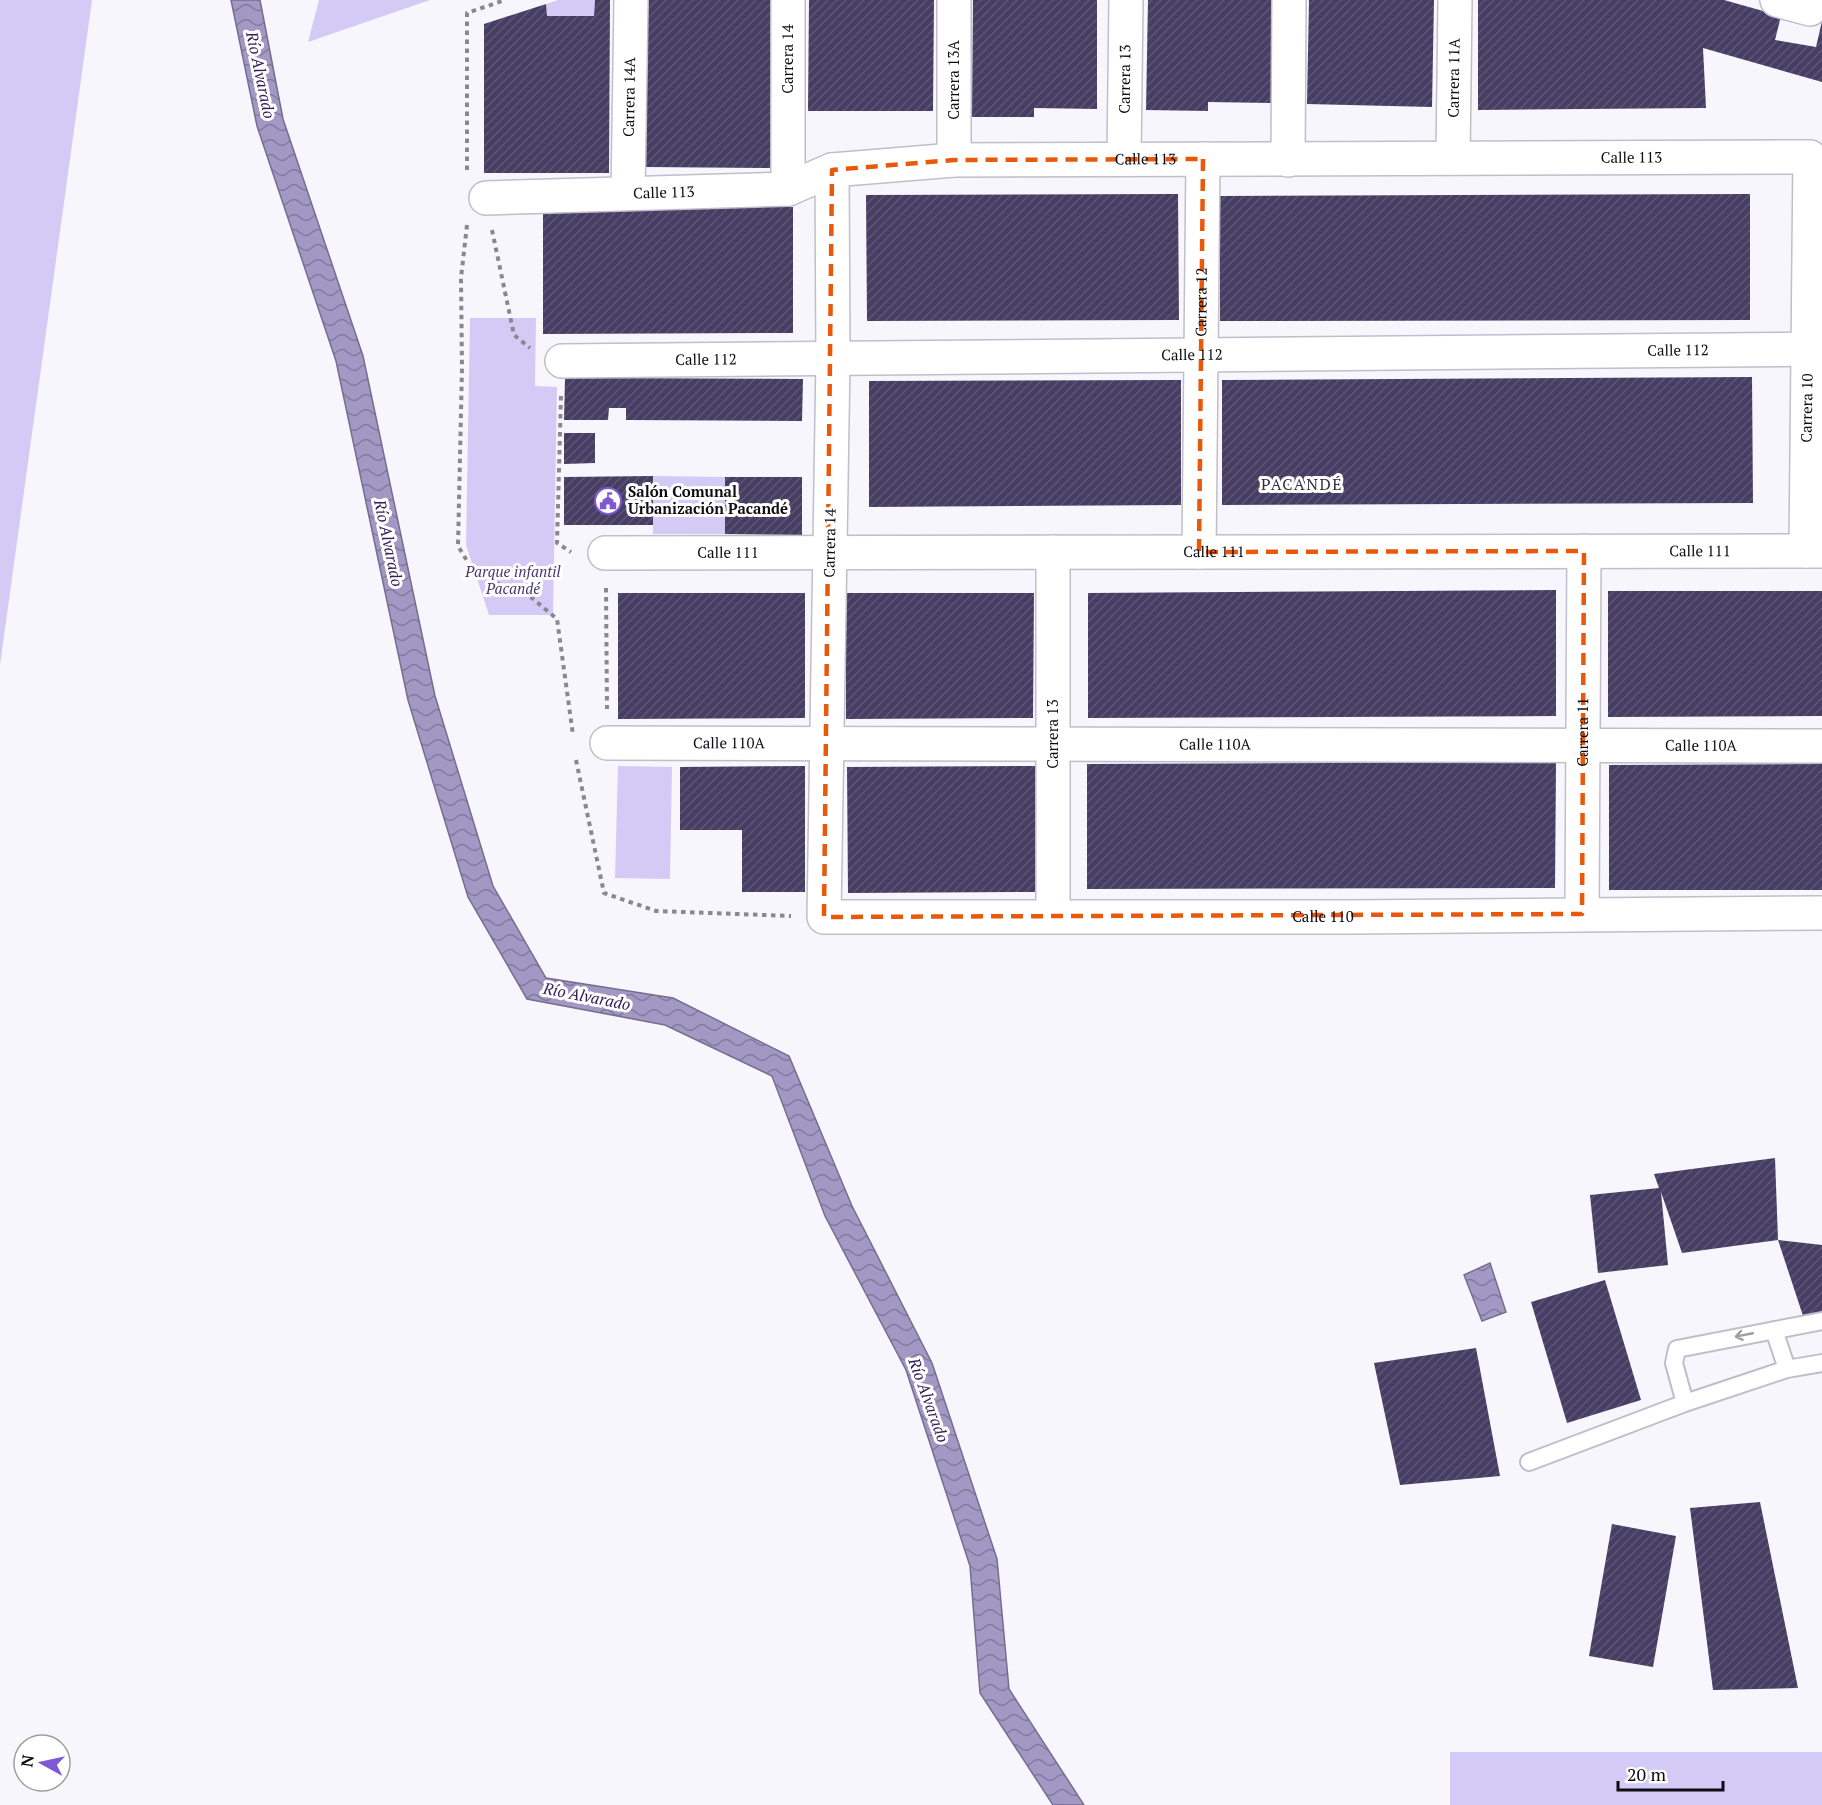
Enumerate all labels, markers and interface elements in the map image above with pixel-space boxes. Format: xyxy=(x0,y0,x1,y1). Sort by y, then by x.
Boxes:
street label: Carrera 14 xyxy=(777,24,797,94)
water label: Río Alvarado xyxy=(241,29,281,121)
street label: Carrera 11A xyxy=(1443,37,1464,118)
street label: Carrera 13A xyxy=(943,39,963,120)
street label: Carrera 13 xyxy=(1114,44,1134,114)
street label: Carrera 14A xyxy=(618,56,639,137)
street label: Calle 113 xyxy=(1601,147,1662,167)
street label: Calle 113 xyxy=(1115,148,1176,168)
street label: Calle 113 xyxy=(633,181,695,203)
street label: Carrera 12 xyxy=(1190,267,1211,337)
street label: Calle 112 xyxy=(1647,339,1709,360)
street label: Calle 112 xyxy=(1161,344,1223,364)
street label: Calle 112 xyxy=(675,348,737,369)
street label: Carrera 10 xyxy=(1795,373,1817,443)
district label: PACANDÉ xyxy=(1261,473,1343,495)
place label: Salón Comunal Urbanización Pacandé xyxy=(628,481,788,518)
public building icon: Salón Comunal Urbanización Pacandé xyxy=(593,486,623,516)
water label: Río Alvarado xyxy=(369,497,409,589)
street label: Carrera 14 xyxy=(818,508,840,578)
street label: Calle 111 xyxy=(1669,540,1731,560)
street label: Calle 111 xyxy=(1183,541,1245,561)
street label: Calle 111 xyxy=(697,542,759,562)
park label: Parque infantil Pacandé xyxy=(464,561,561,598)
street label: Carrera 11 xyxy=(1572,697,1592,767)
street label: Carrera 13 xyxy=(1042,699,1062,769)
street label: Calle 110A xyxy=(693,732,766,752)
street label: Calle 110A xyxy=(1179,733,1252,754)
street label: Calle 110A xyxy=(1665,735,1738,755)
street label: Calle 110 xyxy=(1292,906,1354,926)
water label: Río Alvarado xyxy=(541,977,632,1015)
one-way arrow xyxy=(1735,1330,1754,1342)
water label: Río Alvarado xyxy=(903,1354,954,1445)
north arrow xyxy=(12,1733,72,1793)
text: N xyxy=(15,1753,39,1768)
scale bar xyxy=(1618,1754,1723,1792)
text: 20 m xyxy=(1627,1762,1667,1786)

